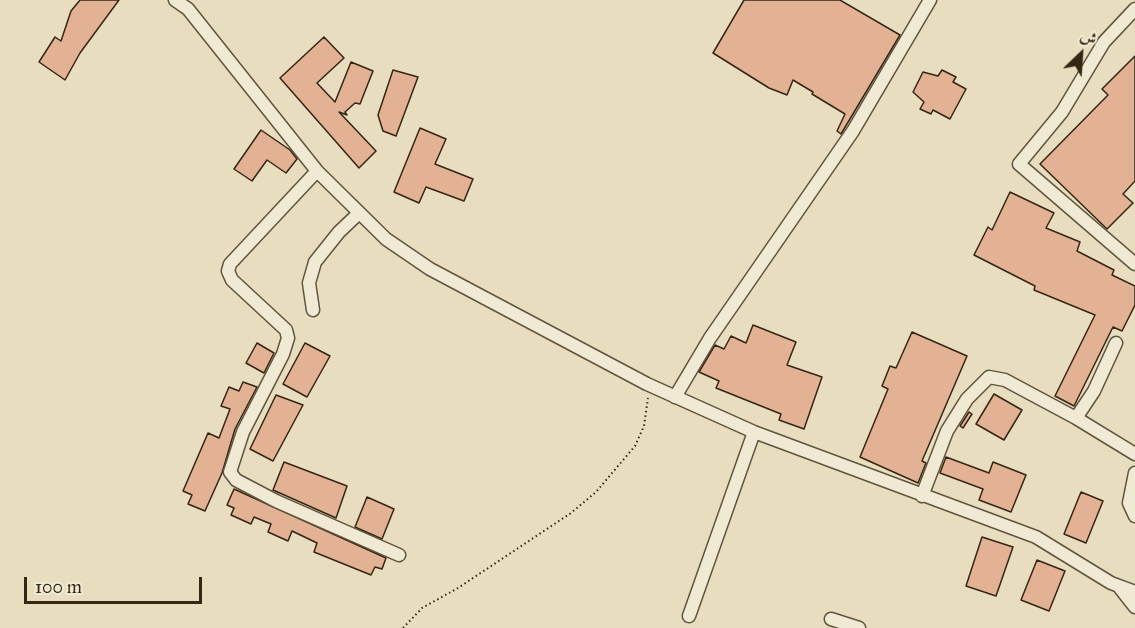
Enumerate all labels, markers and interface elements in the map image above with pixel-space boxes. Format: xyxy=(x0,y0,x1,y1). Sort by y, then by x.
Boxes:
north arrow xyxy=(1051,24,1111,84)
text: ش xyxy=(1078,25,1100,49)
scale bar xyxy=(27,565,206,603)
text: 100 m xyxy=(35,576,82,598)

